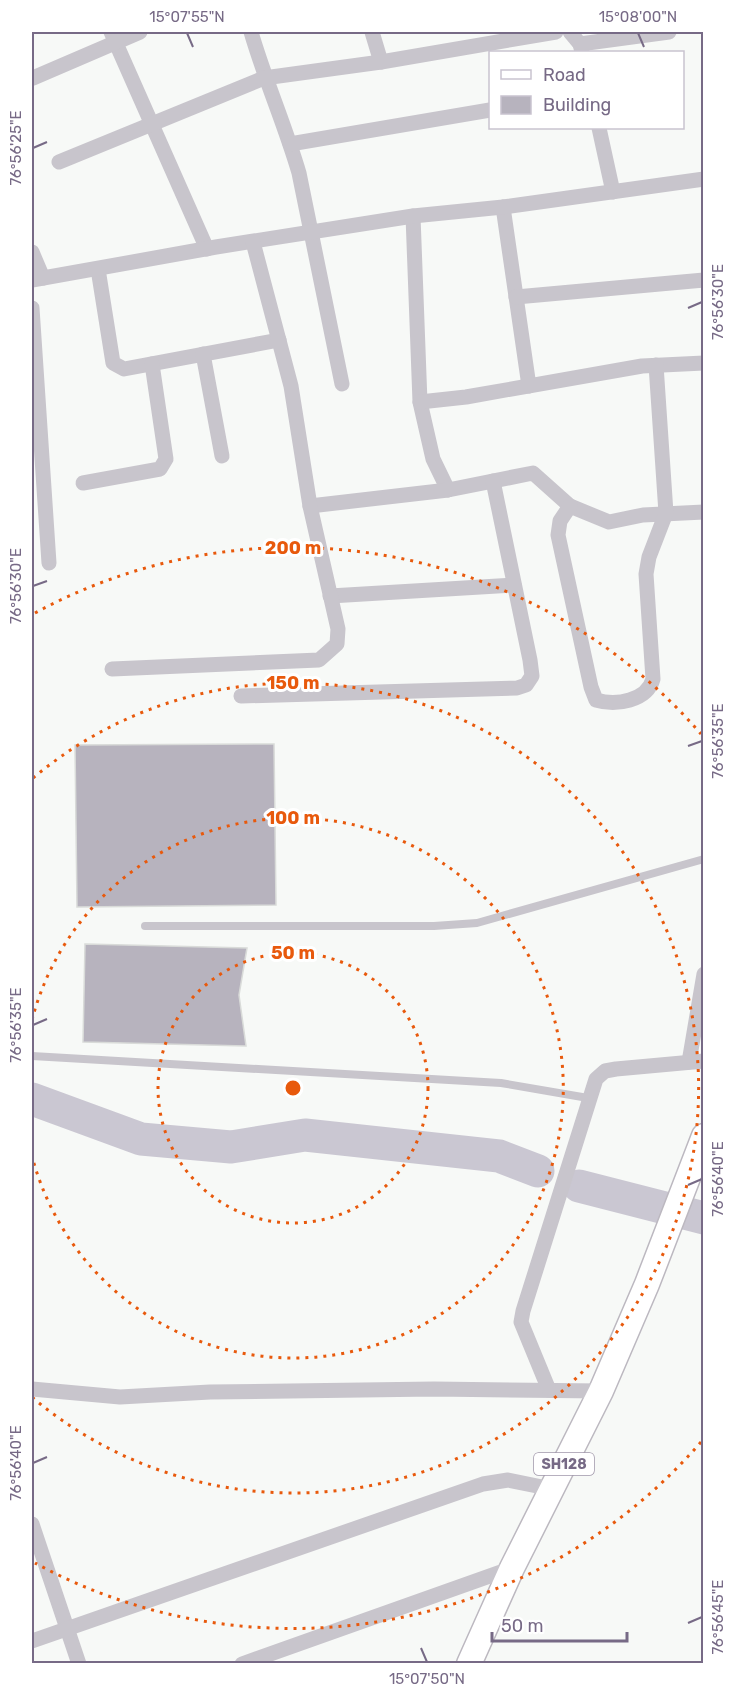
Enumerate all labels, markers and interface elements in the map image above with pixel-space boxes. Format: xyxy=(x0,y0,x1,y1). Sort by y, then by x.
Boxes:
text: 15°07'55"N xyxy=(149,8,225,26)
text: 15°08'00"N xyxy=(599,8,677,26)
legend xyxy=(489,51,684,129)
text: Road xyxy=(543,64,586,86)
text: Building xyxy=(543,94,611,116)
text: 76°56'25"E xyxy=(7,110,25,186)
text: 76°56'30"E xyxy=(709,264,727,340)
text: 200 m xyxy=(265,537,321,559)
text: 76°56'30"E xyxy=(7,548,25,624)
text: 150 m xyxy=(266,672,320,694)
text: 76°56'35"E xyxy=(709,703,727,779)
text: 100 m xyxy=(266,807,320,829)
text: 50 m xyxy=(271,942,315,964)
text: 76°56'35"E xyxy=(7,987,25,1063)
centre of rings xyxy=(283,1078,303,1098)
text: 76°56'40"E xyxy=(709,1141,727,1217)
text: 76°56'40"E xyxy=(7,1425,25,1501)
road number: SH128 xyxy=(534,1453,594,1475)
text: 76°56'45"E xyxy=(709,1580,727,1654)
scale bar xyxy=(492,1605,627,1643)
text: 50 m xyxy=(501,1615,544,1637)
text: 15°07'50"N xyxy=(389,1670,465,1688)

